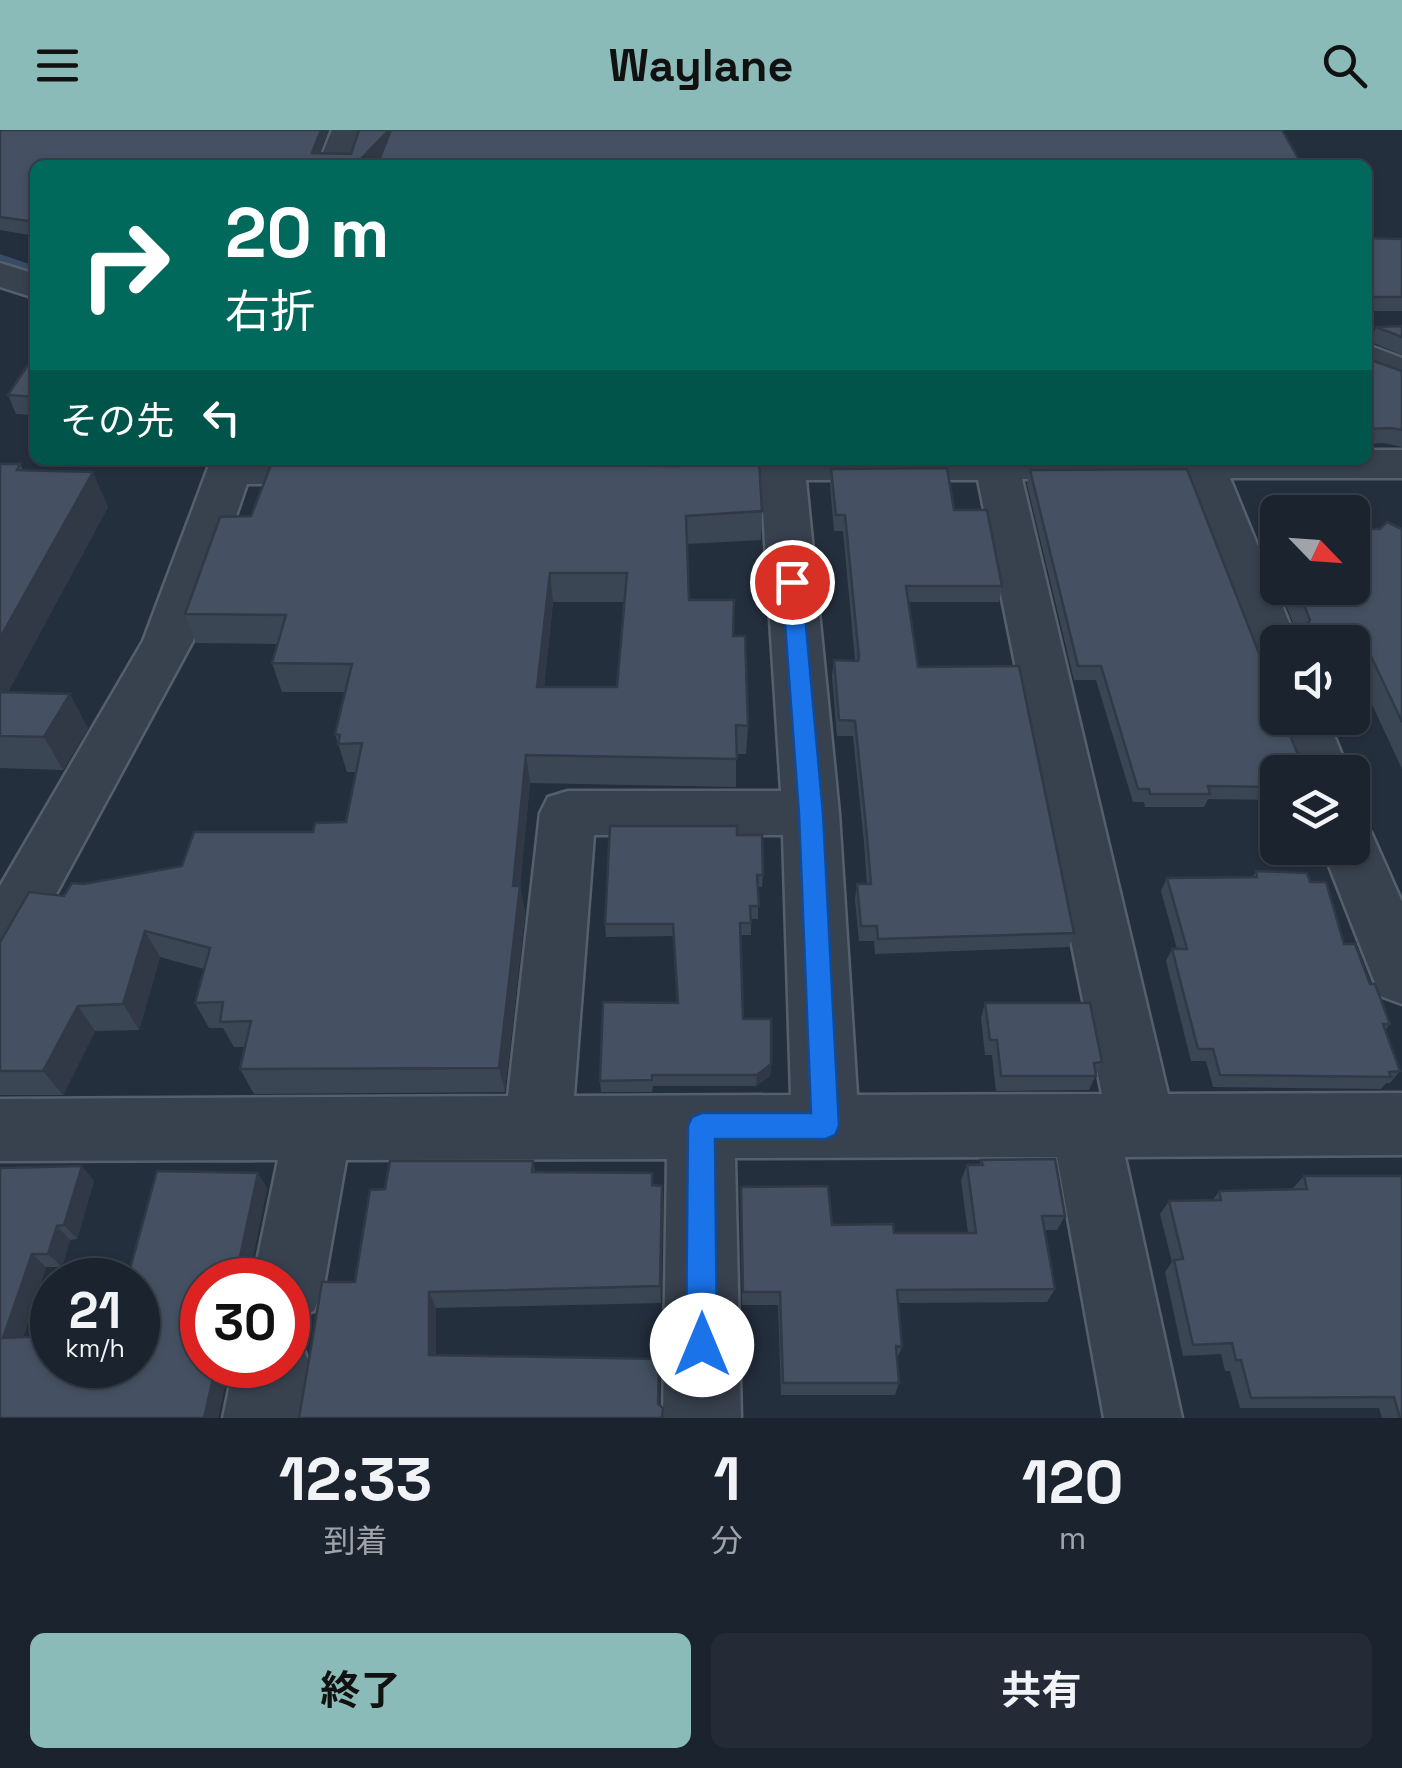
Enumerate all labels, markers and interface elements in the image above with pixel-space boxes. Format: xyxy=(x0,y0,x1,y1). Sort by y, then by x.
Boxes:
text: Waylane xyxy=(609,37,793,94)
icon: menu xyxy=(30,38,85,93)
icon: search xyxy=(1317,38,1372,93)
text: 20 m xyxy=(225,188,390,277)
icon: right xyxy=(60,200,190,330)
text: 右折 xyxy=(225,283,315,340)
icon: left xyxy=(194,390,249,445)
text: その先 xyxy=(60,397,174,445)
north arrow xyxy=(1260,495,1370,605)
map controls xyxy=(1260,495,1370,865)
pin xyxy=(750,540,835,625)
icon: arrive xyxy=(765,555,820,610)
button: sound xyxy=(1260,625,1370,735)
button: layers xyxy=(1260,755,1370,865)
speed limit sign: 30 xyxy=(180,1258,310,1388)
text: 21 xyxy=(69,1279,121,1343)
position arrow xyxy=(650,1293,754,1397)
text: km/h xyxy=(65,1332,125,1364)
text: 12:33 xyxy=(279,1441,432,1518)
text: 1 xyxy=(713,1441,741,1518)
text: 120 xyxy=(1022,1444,1123,1521)
text: m xyxy=(1059,1518,1086,1558)
text: 到着 xyxy=(323,1521,387,1561)
text: 分 xyxy=(711,1521,743,1561)
button: 終了 xyxy=(30,1633,691,1748)
button: 共有 xyxy=(711,1633,1372,1748)

